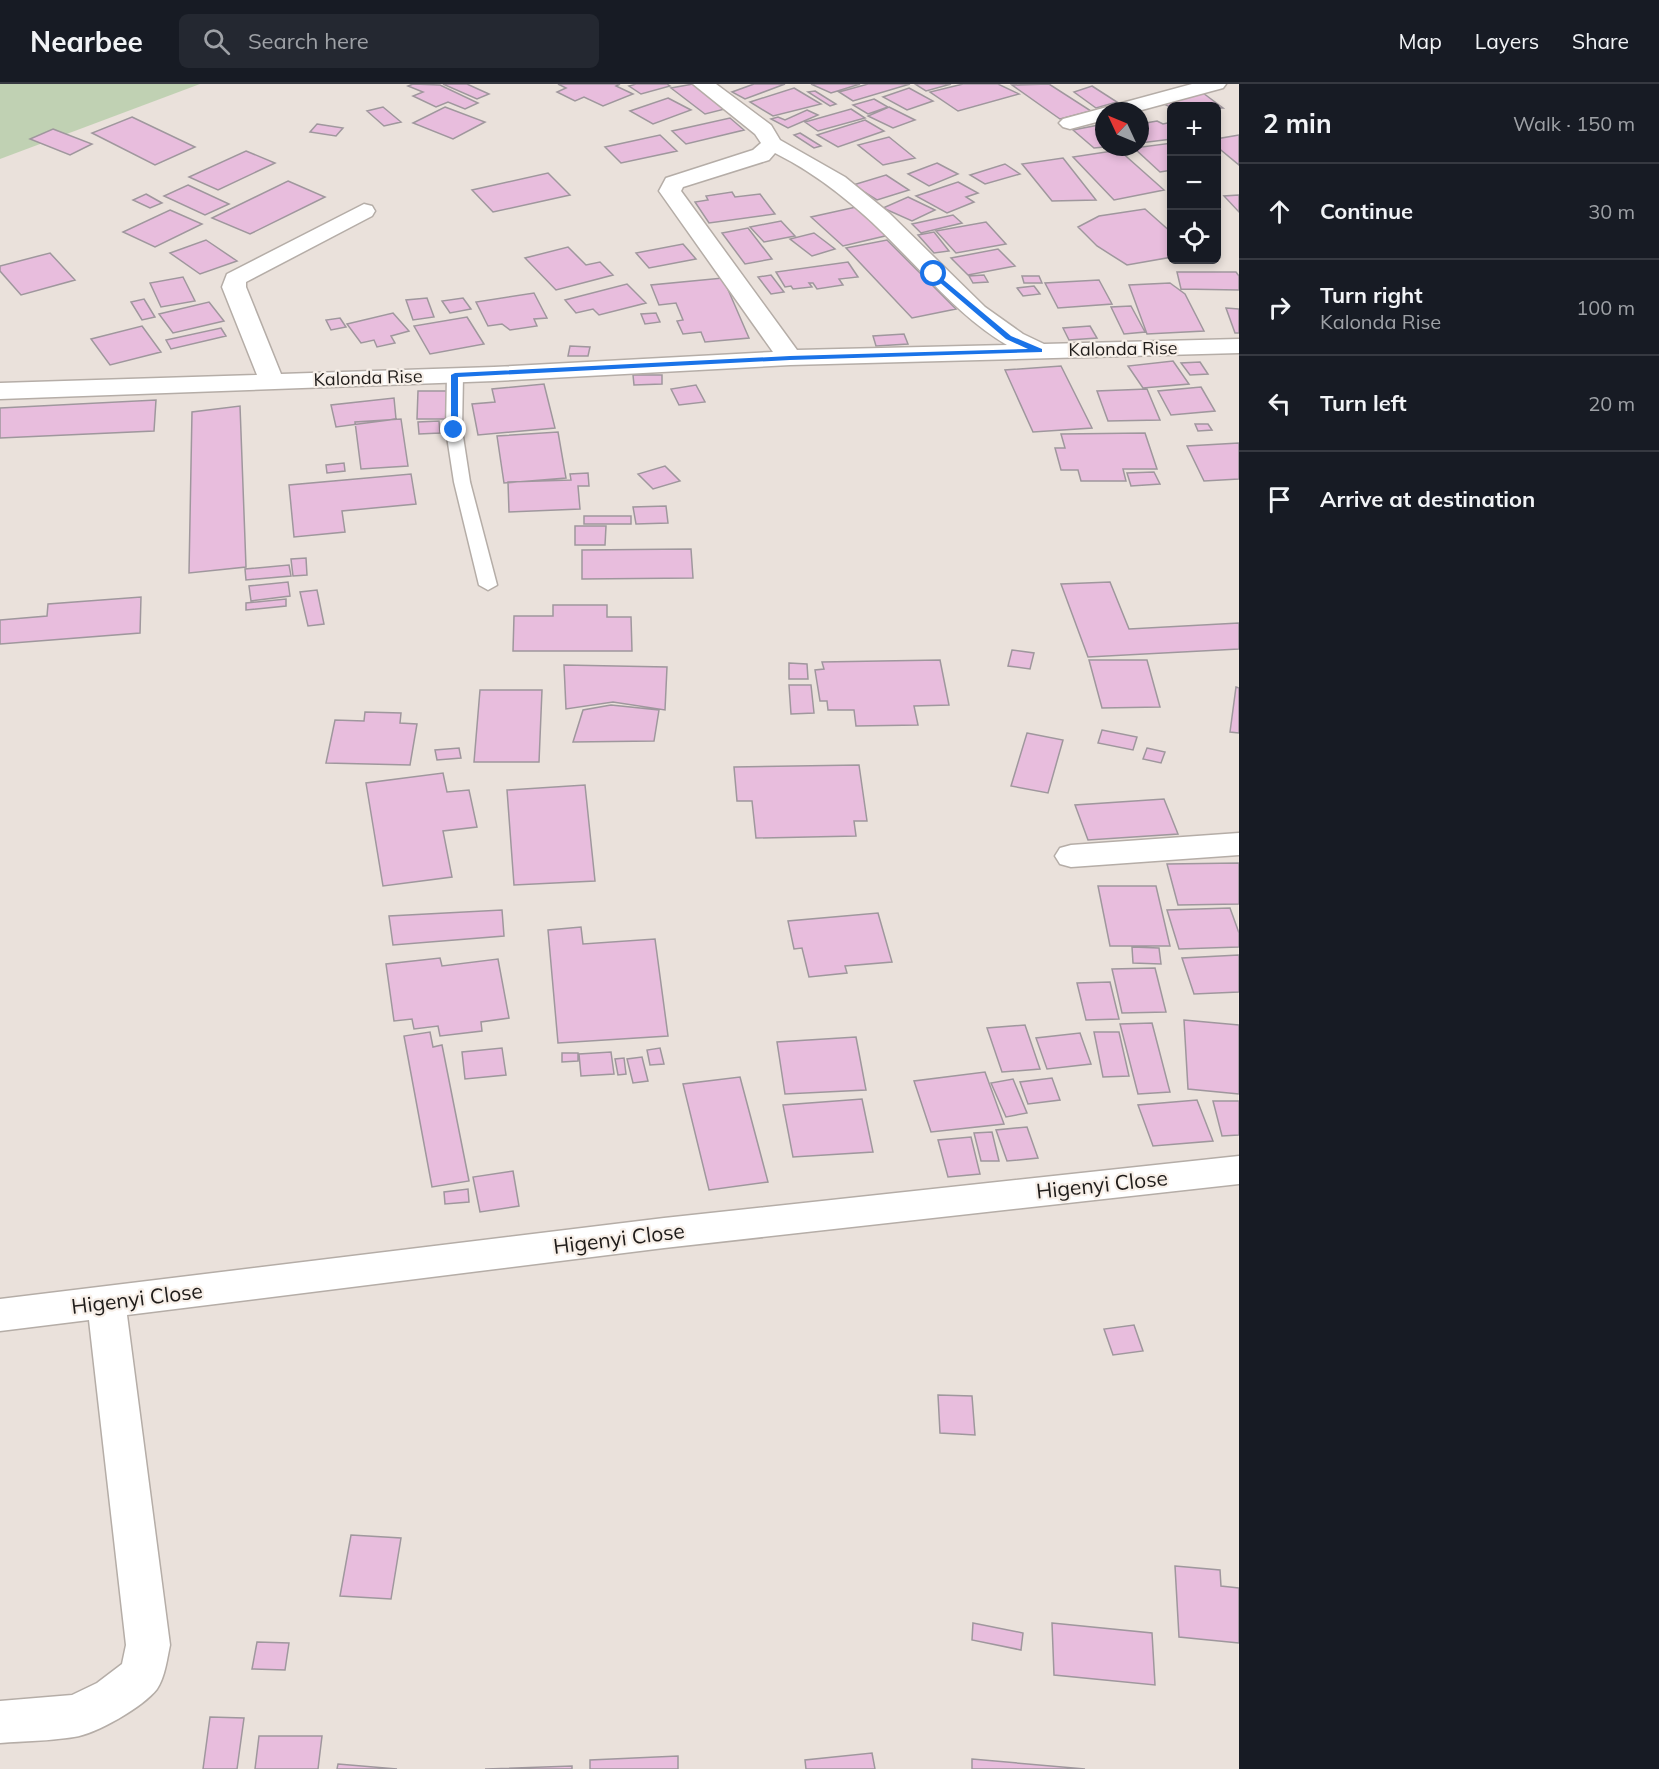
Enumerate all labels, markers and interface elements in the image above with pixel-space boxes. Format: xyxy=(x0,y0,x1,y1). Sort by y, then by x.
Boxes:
search box xyxy=(179,14,599,68)
text: Nearbee xyxy=(30,24,143,59)
icon: search xyxy=(200,25,233,58)
text: Search here xyxy=(248,27,369,55)
text: Map xyxy=(1399,28,1442,54)
text: Layers xyxy=(1475,28,1539,54)
text: Share xyxy=(1572,28,1629,54)
north arrow xyxy=(1095,102,1149,156)
map controls xyxy=(1167,102,1221,264)
button: + xyxy=(1167,102,1221,156)
text: 2 min xyxy=(1263,107,1332,140)
text: Walk · 150 m xyxy=(1513,111,1635,136)
button: − xyxy=(1167,156,1221,210)
icon: ahead xyxy=(1263,195,1296,228)
text: Continue xyxy=(1320,197,1413,225)
text: 30 m xyxy=(1588,199,1635,224)
button: locate xyxy=(1167,210,1221,264)
route start xyxy=(920,260,946,286)
text: Turn right xyxy=(1320,281,1423,309)
icon: right xyxy=(1263,291,1296,324)
text: 100 m xyxy=(1576,295,1635,320)
text: Kalonda Rise xyxy=(1320,309,1441,334)
street label: Kalonda Rise xyxy=(1068,336,1178,361)
street label: Kalonda Rise xyxy=(313,364,423,391)
icon: left xyxy=(1263,387,1296,420)
text: Turn left xyxy=(1320,389,1407,417)
text: 20 m xyxy=(1588,391,1635,416)
route end xyxy=(440,416,466,442)
icon: arrive xyxy=(1263,483,1296,516)
text: Arrive at destination xyxy=(1320,485,1535,513)
street label: Higenyi Close xyxy=(1035,1164,1169,1204)
street label: Higenyi Close xyxy=(552,1217,686,1259)
street label: Higenyi Close xyxy=(70,1277,204,1319)

